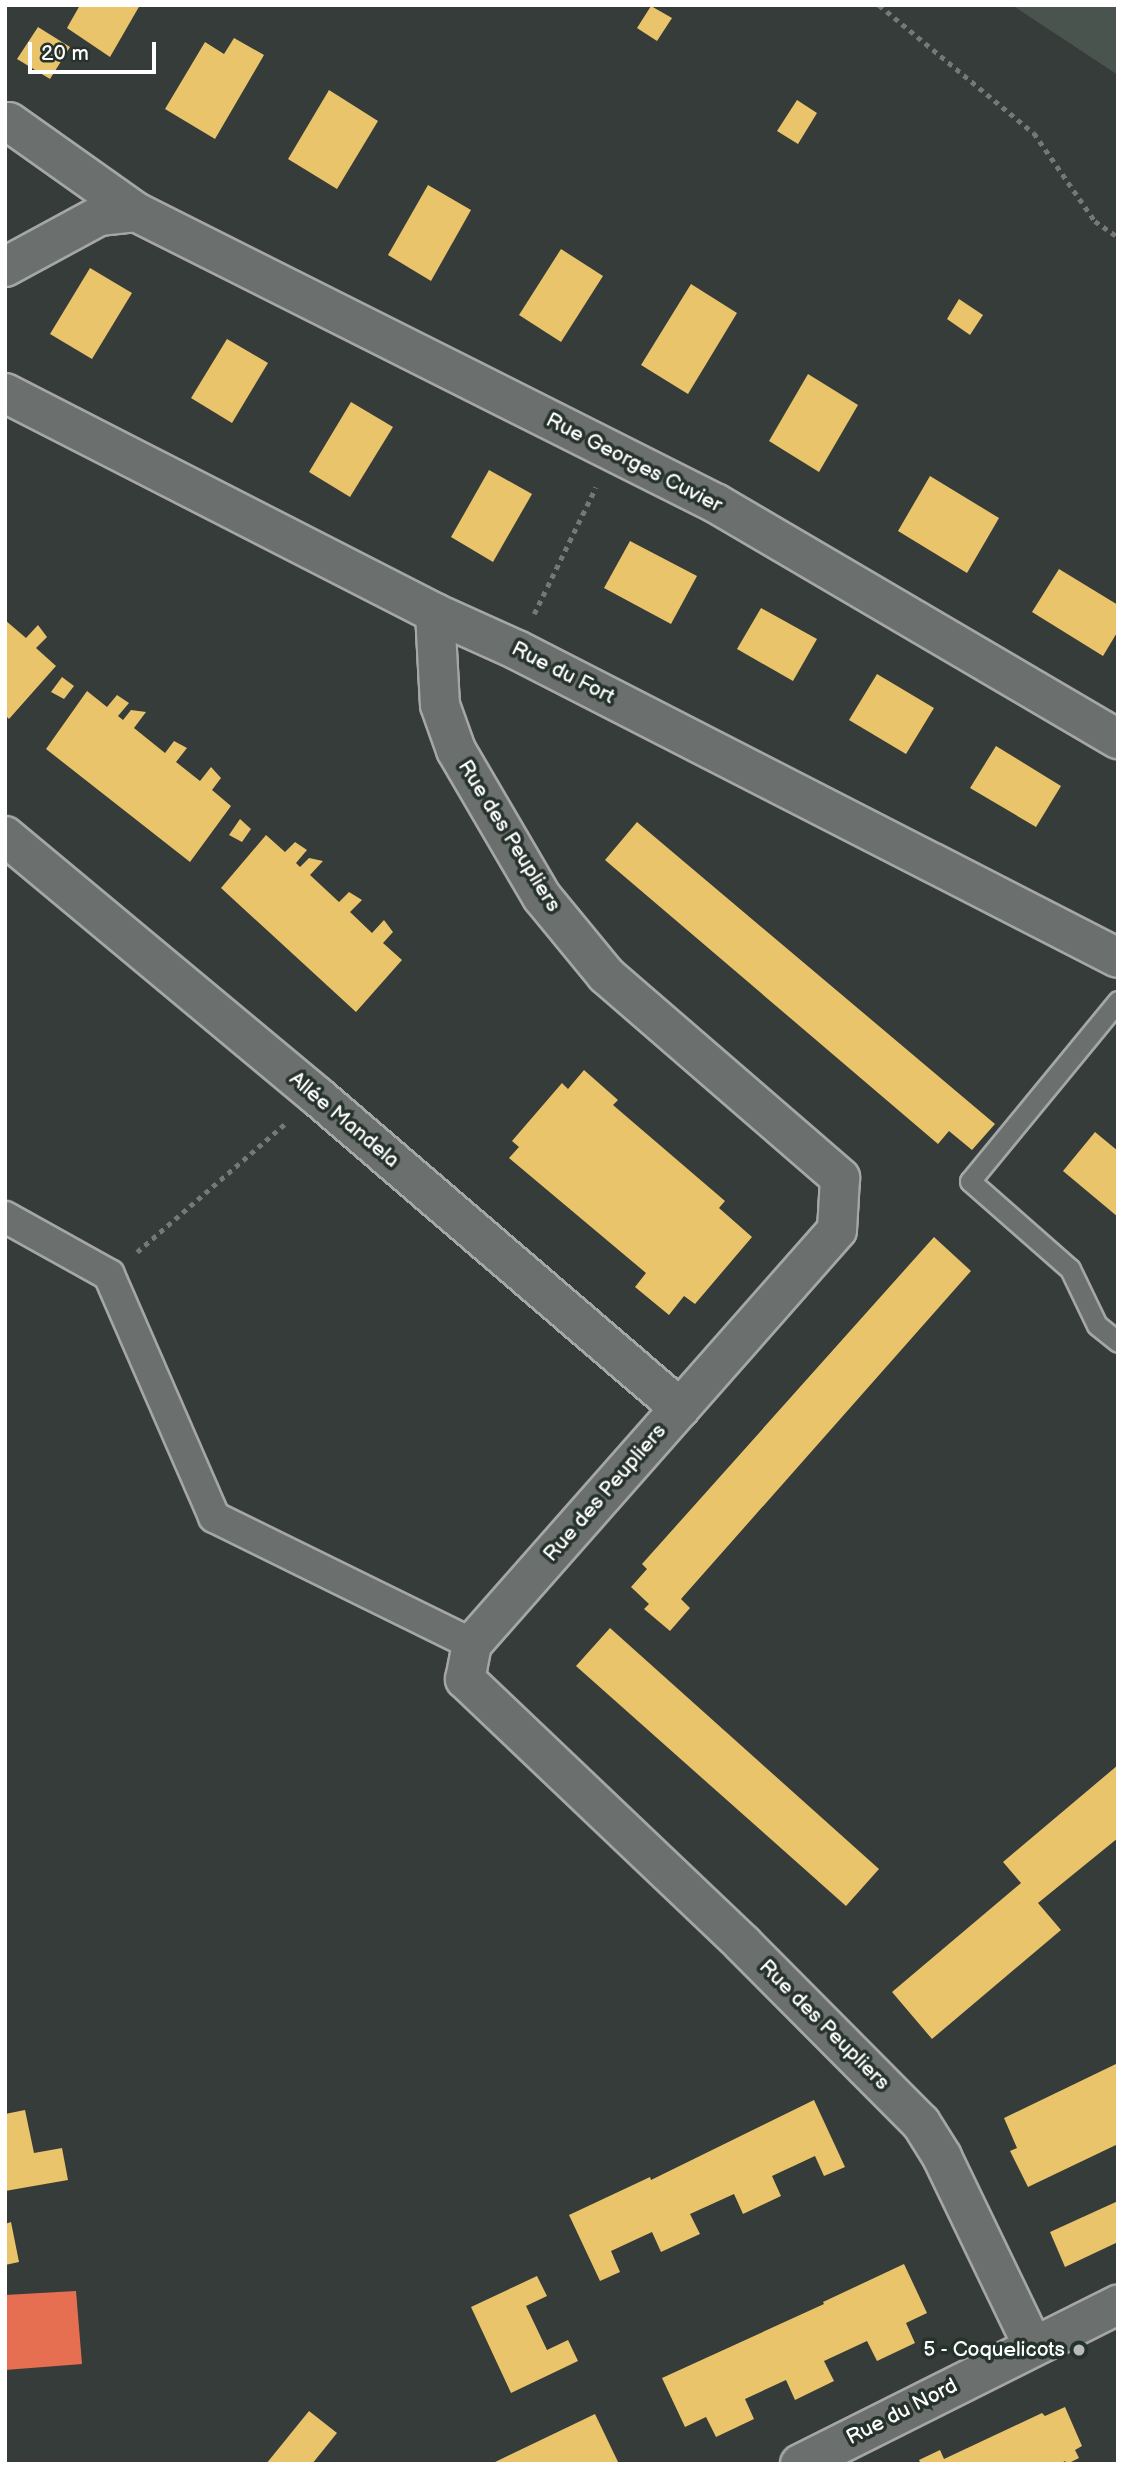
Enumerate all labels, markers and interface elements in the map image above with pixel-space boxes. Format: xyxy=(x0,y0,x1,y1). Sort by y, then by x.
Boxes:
scale bar xyxy=(32,28,159,72)
text: 20 m xyxy=(41,41,89,66)
street label: Rue Georges Cuvier xyxy=(542,408,726,518)
street label: Rue du Fort xyxy=(507,636,619,710)
street label: Rue des Peupliers xyxy=(452,756,566,916)
street label: Allée Mandela xyxy=(284,1067,404,1173)
street label: Rue des Peupliers xyxy=(538,1419,672,1567)
street label: Rue des Peupliers xyxy=(754,1955,894,2095)
place label: 5 - Coquelicots xyxy=(922,2337,1065,2363)
marker: 5 - Coquelicots xyxy=(1071,2342,1087,2358)
street label: Rue du Nord xyxy=(842,2373,962,2451)

